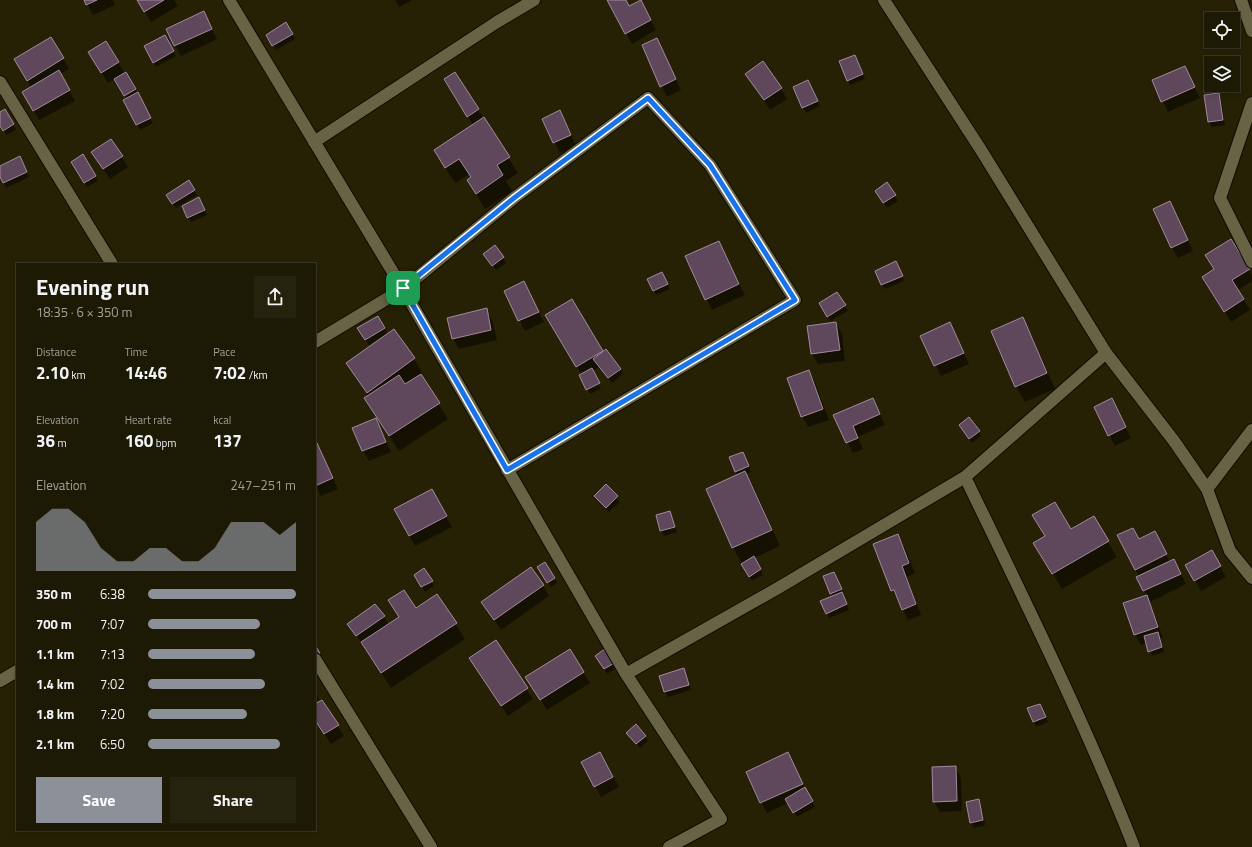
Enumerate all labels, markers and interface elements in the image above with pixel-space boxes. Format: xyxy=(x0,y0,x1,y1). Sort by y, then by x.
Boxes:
map controls xyxy=(1204,12,1240,92)
button: locate xyxy=(1204,12,1240,48)
button: layers xyxy=(1204,56,1240,92)
text: Evening run xyxy=(36,270,149,304)
pin xyxy=(386,271,420,305)
button: share xyxy=(254,276,296,318)
icon: arrive xyxy=(392,277,414,299)
text: 18:35 · 6 × 350 m xyxy=(36,302,132,322)
text: Distance xyxy=(36,344,76,360)
text: Time xyxy=(125,344,148,360)
text: Pace xyxy=(213,344,236,360)
text: 2.10 xyxy=(36,360,69,386)
text: 14:46 xyxy=(125,360,167,386)
text: 7:02 xyxy=(213,360,246,386)
text: km xyxy=(69,367,86,383)
text: /km xyxy=(246,367,268,383)
text: Elevation xyxy=(36,412,79,428)
text: Heart rate xyxy=(125,412,172,428)
text: kcal xyxy=(213,412,231,428)
text: 36 xyxy=(36,428,55,454)
text: 160 xyxy=(125,428,153,454)
text: 137 xyxy=(213,428,242,454)
text: m xyxy=(55,435,67,451)
text: bpm xyxy=(153,435,176,451)
text: Elevation xyxy=(36,475,87,495)
text: 247–251 m xyxy=(230,475,296,495)
text: 350 m xyxy=(36,584,72,604)
text: 6:38 xyxy=(100,584,125,604)
text: 700 m xyxy=(36,614,72,634)
text: 7:07 xyxy=(100,614,125,634)
text: 1.1 km xyxy=(36,644,74,664)
text: 7:13 xyxy=(100,644,125,664)
text: 1.4 km xyxy=(36,674,74,694)
text: 7:02 xyxy=(100,674,125,694)
text: 1.8 km xyxy=(36,704,74,724)
text: 7:20 xyxy=(100,704,125,724)
text: 2.1 km xyxy=(36,734,74,754)
text: 6:50 xyxy=(100,734,125,754)
button: Save xyxy=(36,777,162,823)
button: Share xyxy=(170,777,296,823)

